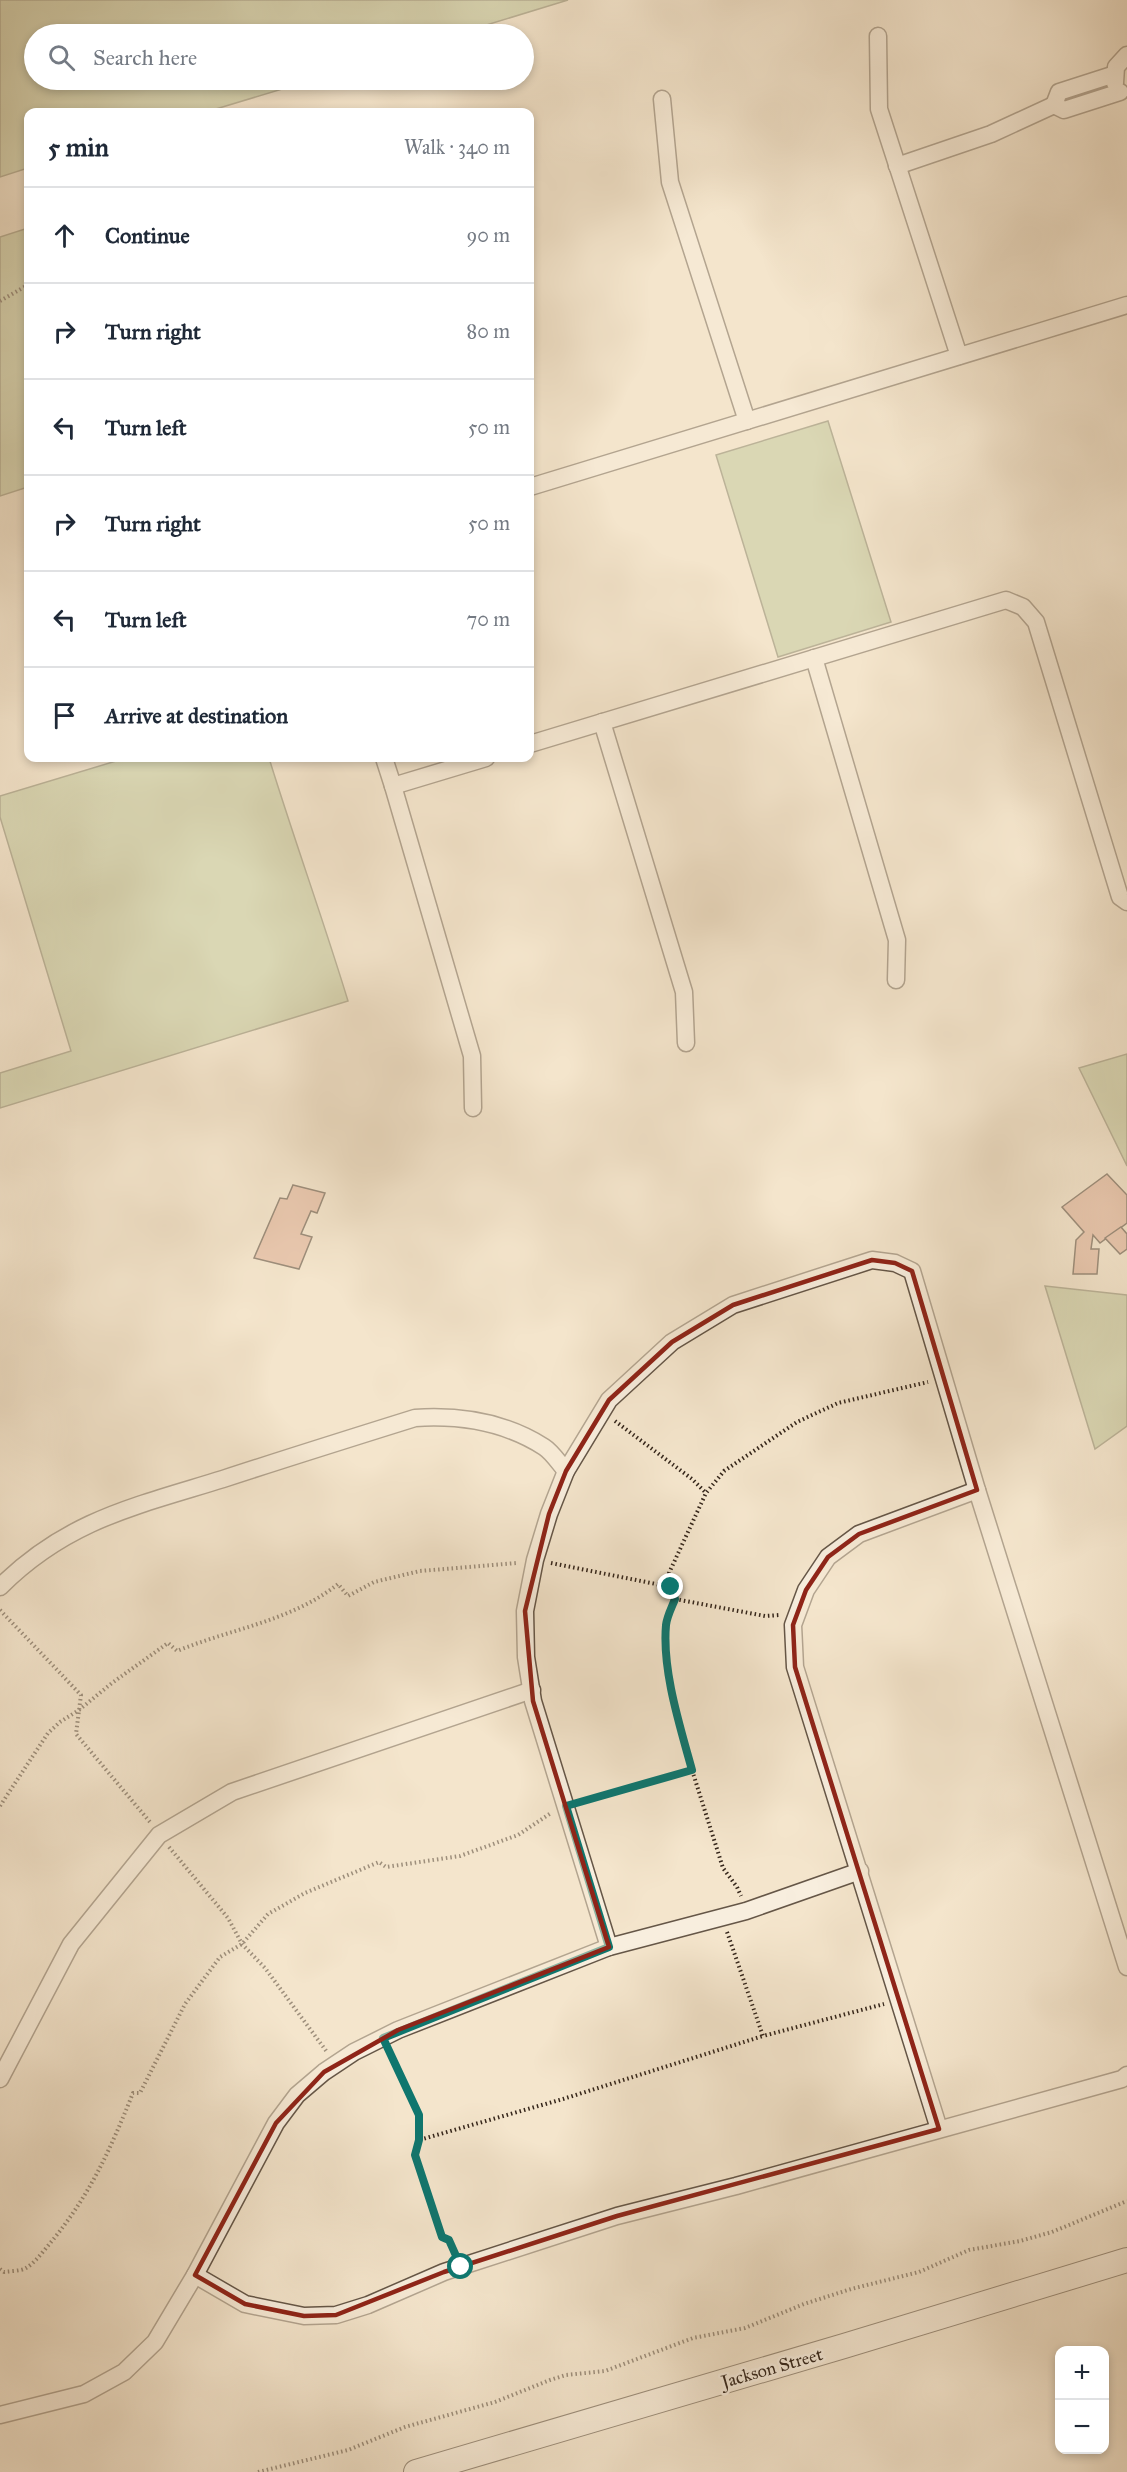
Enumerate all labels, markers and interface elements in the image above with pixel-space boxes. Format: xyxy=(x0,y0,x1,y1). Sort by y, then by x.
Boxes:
search box xyxy=(24,24,534,90)
icon: search xyxy=(45,41,78,74)
text: Search here xyxy=(93,44,197,71)
text: 5 min xyxy=(48,131,109,163)
text: Walk · 340 m xyxy=(404,135,510,159)
icon: ahead xyxy=(48,219,81,252)
text: Continue xyxy=(105,222,190,249)
text: 90 m xyxy=(467,223,510,247)
icon: right xyxy=(48,315,81,348)
text: Turn right xyxy=(105,318,201,345)
text: 80 m xyxy=(467,319,510,343)
icon: left xyxy=(48,411,81,444)
text: Turn left xyxy=(105,414,187,441)
text: 50 m xyxy=(468,415,510,439)
icon: right xyxy=(48,507,81,540)
text: Turn right xyxy=(105,510,201,537)
text: 50 m xyxy=(468,511,510,535)
icon: left xyxy=(48,603,81,636)
text: Turn left xyxy=(105,606,187,633)
text: 70 m xyxy=(467,607,510,631)
icon: arrive xyxy=(48,699,81,732)
text: Arrive at destination xyxy=(105,702,288,729)
route end xyxy=(657,1573,683,1599)
route start xyxy=(447,2253,473,2279)
street label: Jackson Street xyxy=(717,2343,826,2394)
map controls xyxy=(1055,2346,1109,2454)
button: + xyxy=(1055,2346,1109,2400)
button: − xyxy=(1055,2400,1109,2454)

